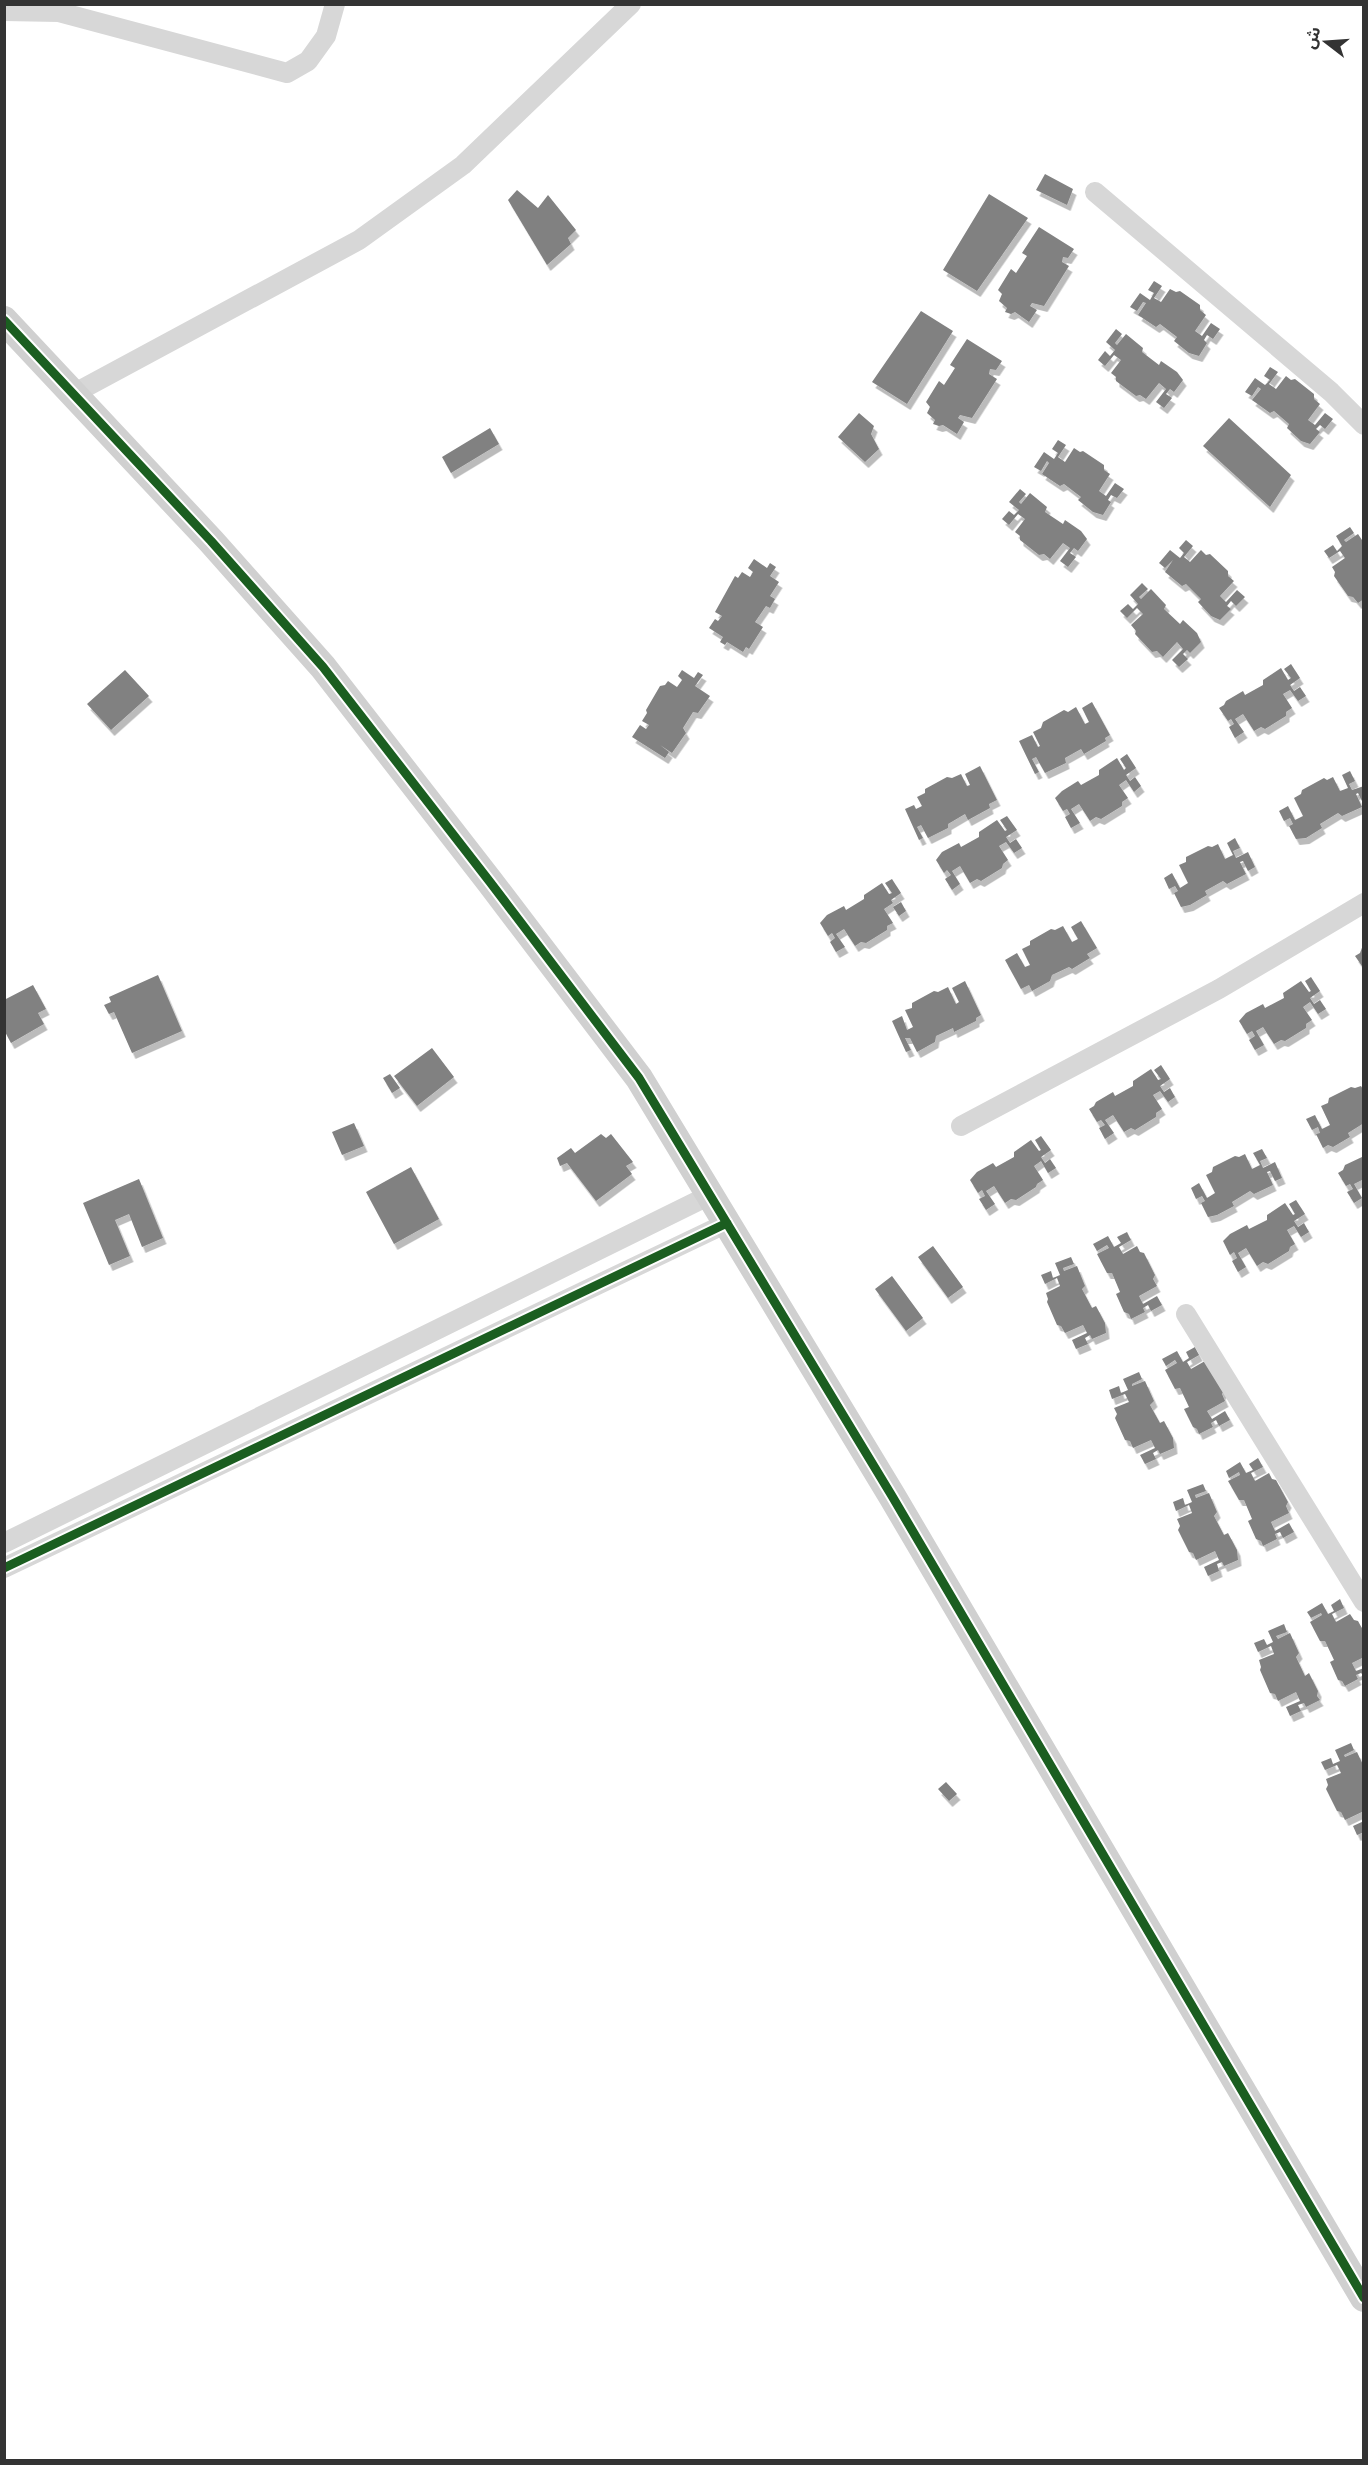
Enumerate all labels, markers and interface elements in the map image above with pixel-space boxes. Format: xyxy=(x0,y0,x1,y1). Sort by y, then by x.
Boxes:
north arrow xyxy=(1296,12,1356,72)
text: ش xyxy=(1300,24,1324,51)

